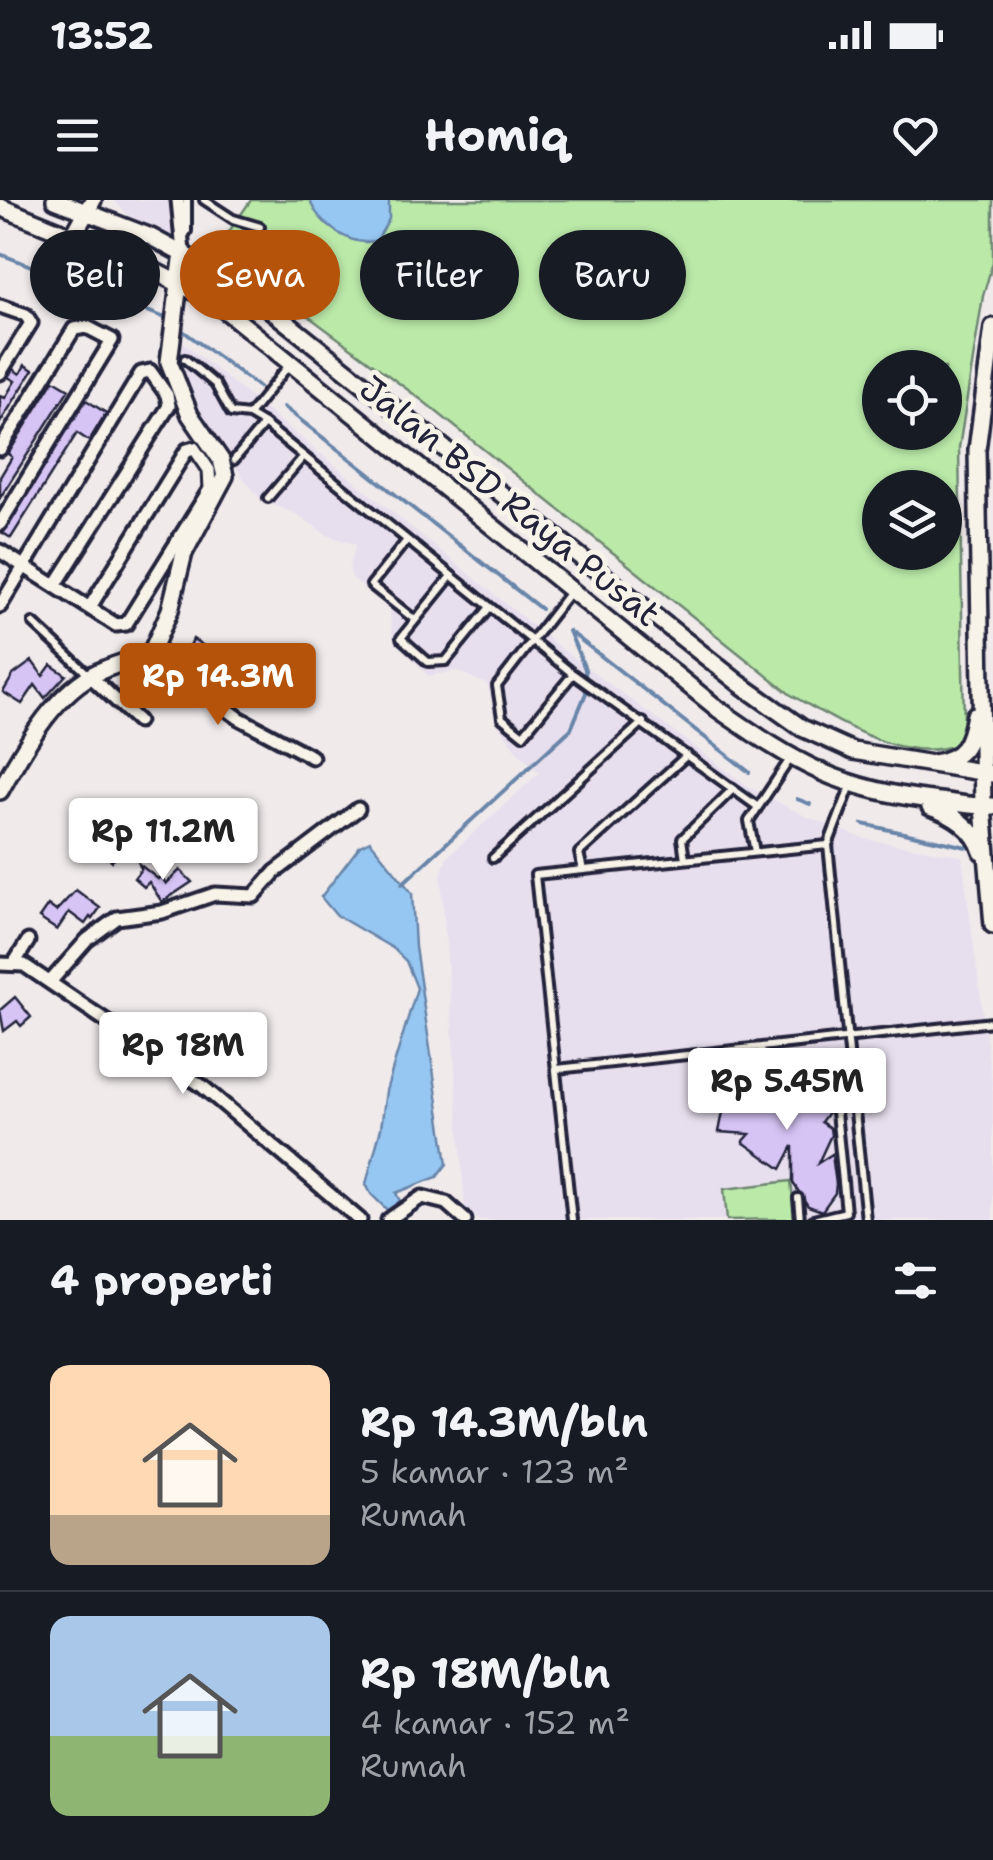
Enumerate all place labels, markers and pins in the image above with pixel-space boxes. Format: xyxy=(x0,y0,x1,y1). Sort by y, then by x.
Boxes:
pin: Rp 14.3M xyxy=(115,643,321,728)
pin: Rp 11.2M xyxy=(60,798,266,883)
pin: Rp 18M xyxy=(102,1012,264,1097)
pin: Rp 5.45M xyxy=(684,1048,890,1133)

